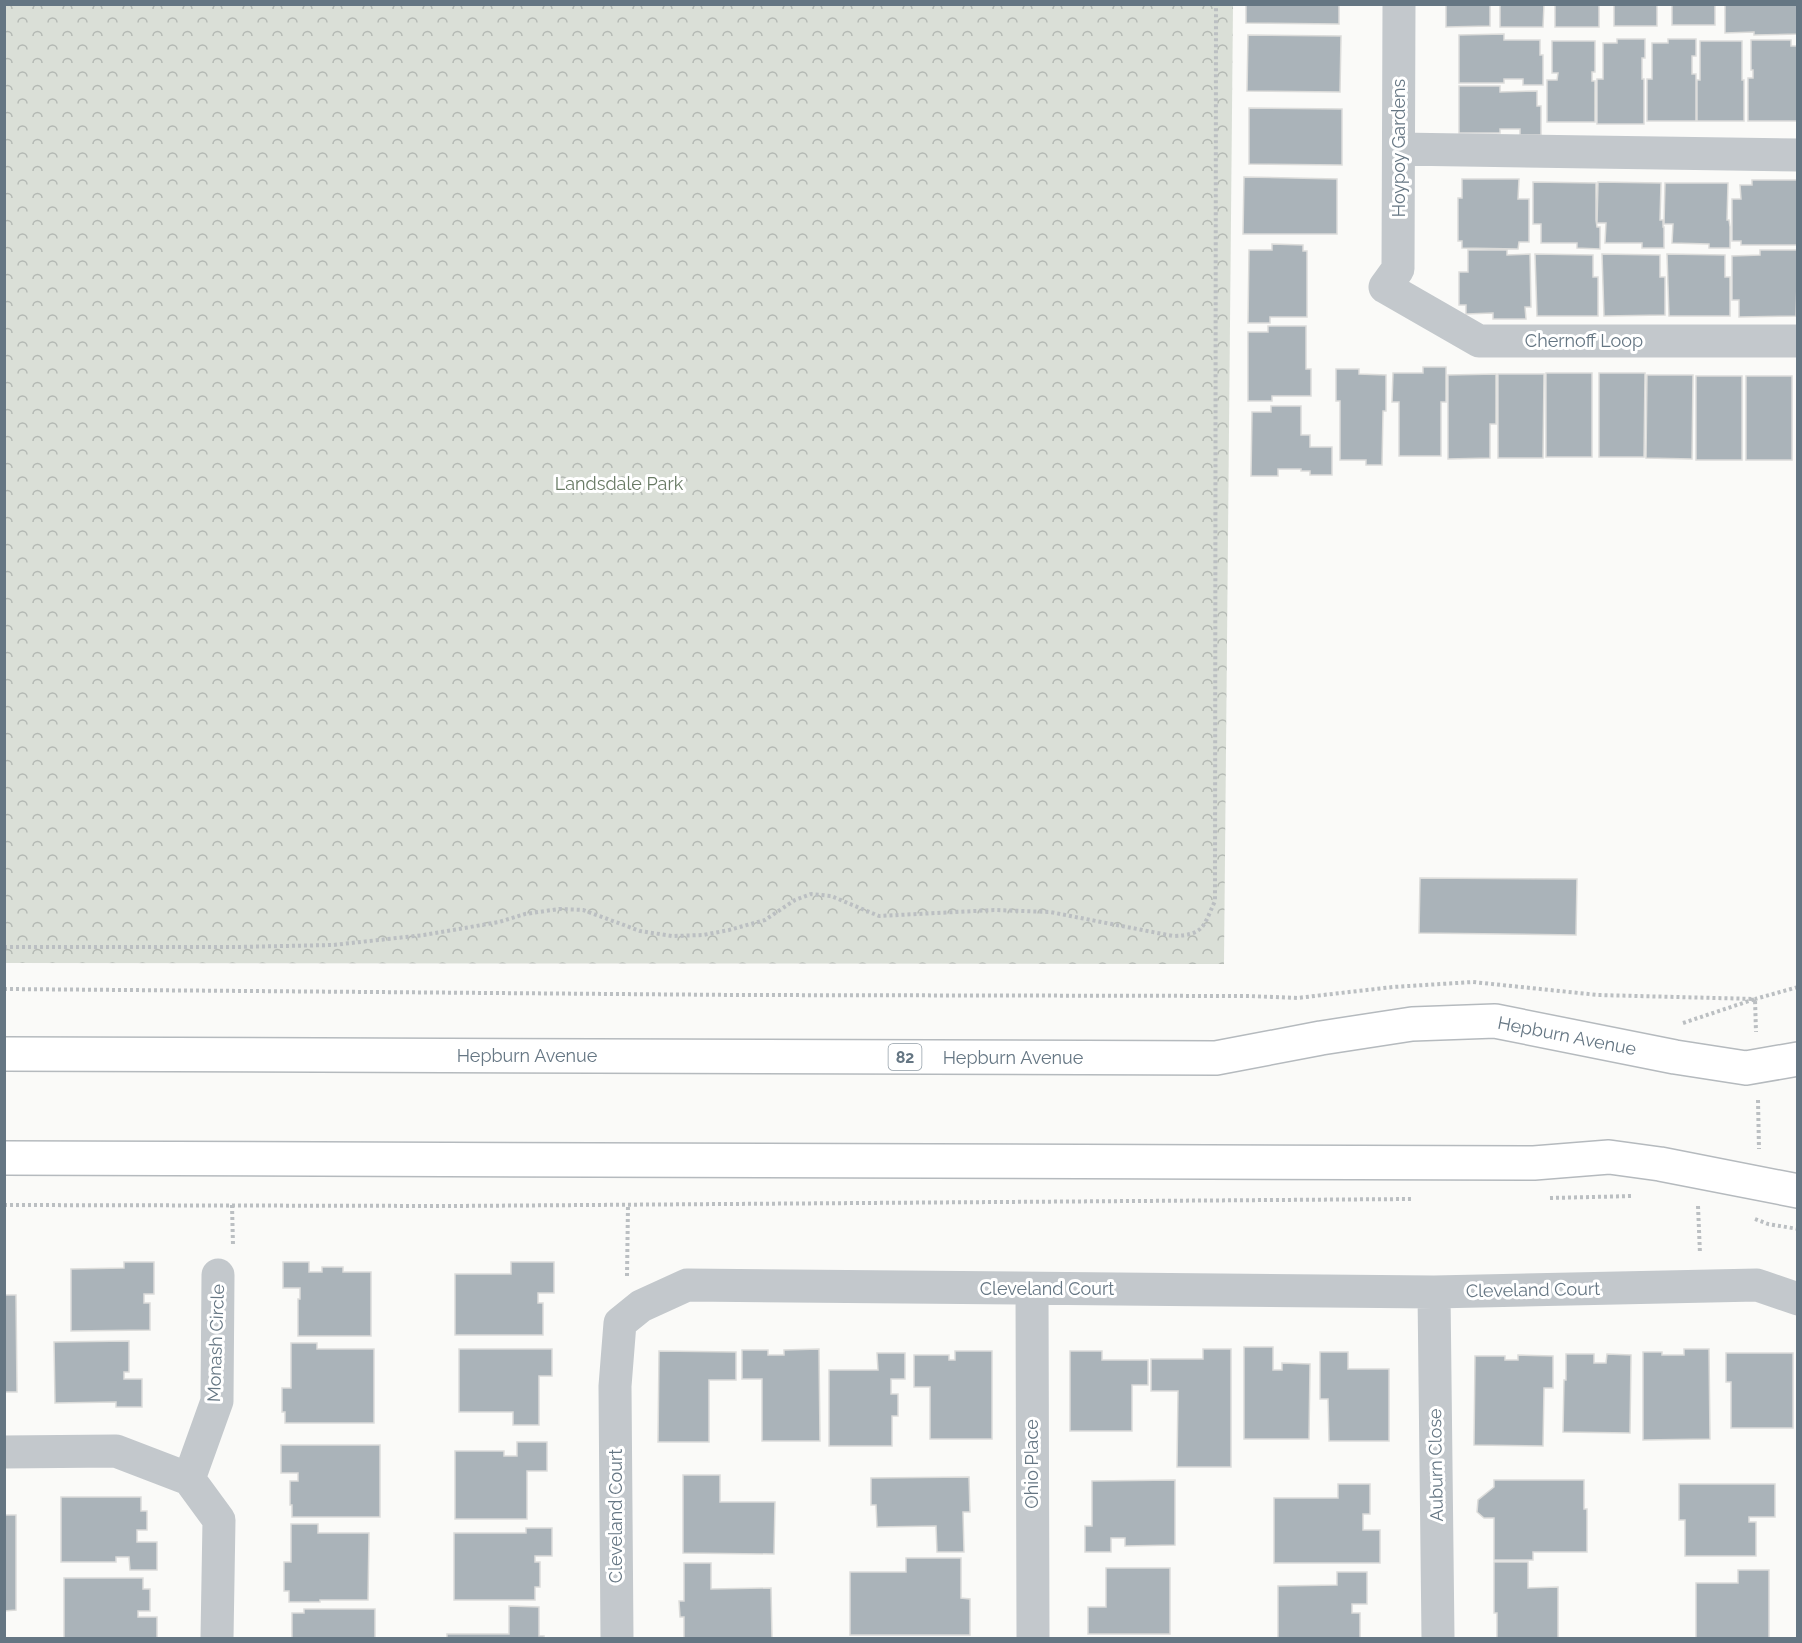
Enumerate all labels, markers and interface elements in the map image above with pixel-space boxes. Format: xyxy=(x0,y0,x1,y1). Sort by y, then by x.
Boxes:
street label: Hoypoy Gardens xyxy=(1388,79,1409,217)
street label: Chernoff Loop xyxy=(1525,330,1643,351)
park label: Landsdale Park xyxy=(555,473,684,494)
street label: Hepburn Avenue xyxy=(1496,1012,1639,1059)
road number: 82 xyxy=(888,1044,922,1070)
street label: Hepburn Avenue xyxy=(457,1045,598,1066)
street label: Hepburn Avenue xyxy=(943,1047,1084,1068)
street label: Cleveland Court xyxy=(980,1278,1114,1299)
street label: Cleveland Court xyxy=(1466,1278,1600,1301)
street label: Monash Circle xyxy=(203,1283,228,1402)
street label: Auburn Close xyxy=(1424,1408,1447,1522)
street label: Ohio Place xyxy=(1021,1419,1042,1509)
street label: Cleveland Court xyxy=(605,1449,626,1583)

